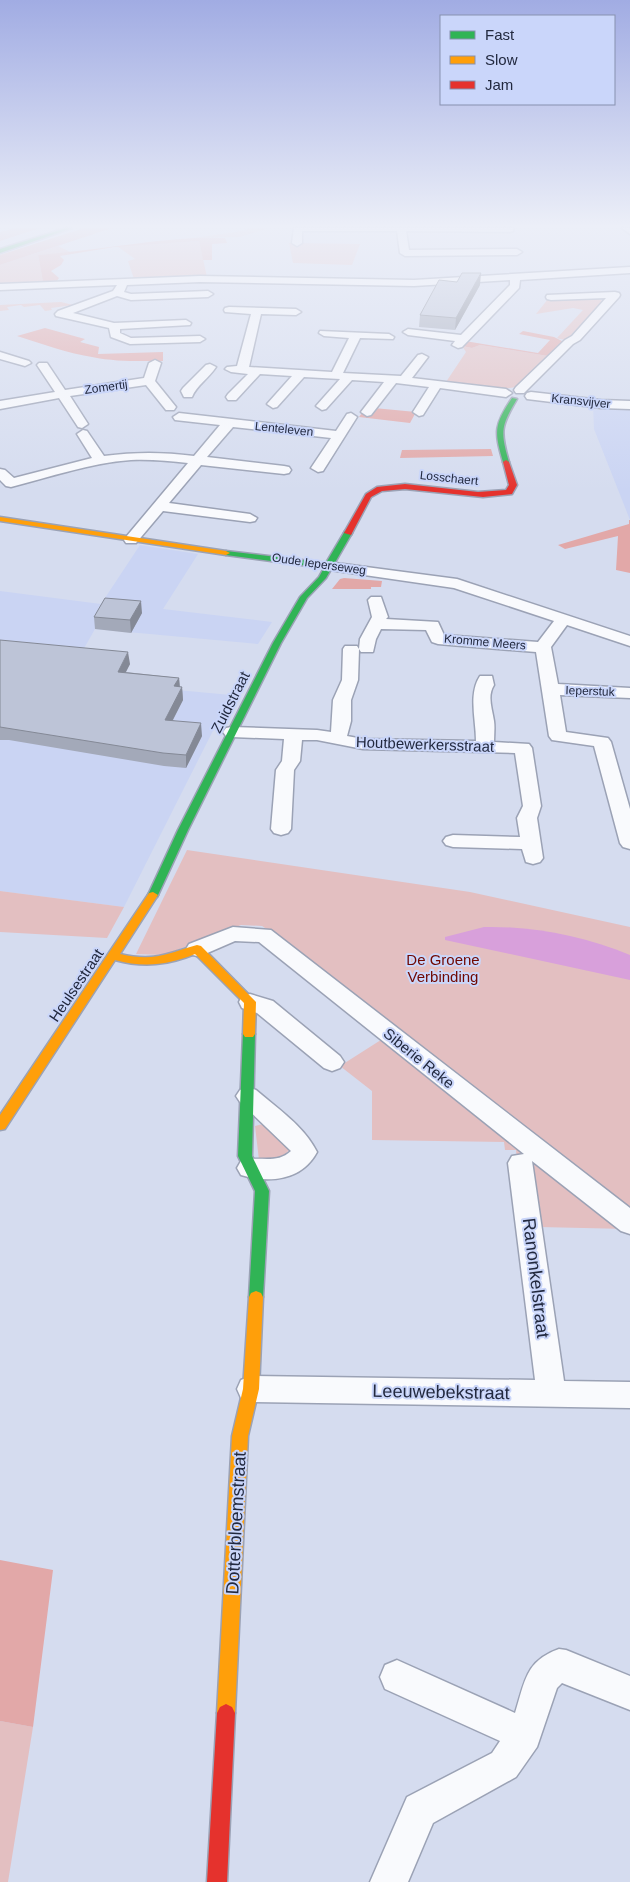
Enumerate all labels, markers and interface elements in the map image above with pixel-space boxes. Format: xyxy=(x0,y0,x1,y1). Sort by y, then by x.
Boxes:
legend xyxy=(440,15,615,105)
text: Fast xyxy=(485,26,515,43)
text: Slow xyxy=(485,51,518,68)
text: Jam xyxy=(485,76,513,93)
street label: Zomertij xyxy=(84,377,128,397)
street label: Kransvijver xyxy=(551,391,611,411)
street label: Lenteleven xyxy=(254,419,314,439)
street label: Losschaert xyxy=(419,468,480,488)
street label: Oude Ieperseweg xyxy=(271,550,367,578)
street label: Kromme Meers xyxy=(444,631,526,653)
street label: Zuidstraat xyxy=(207,668,253,736)
street label: Ieperstuk xyxy=(565,683,616,699)
street label: Houtbewerkersstraat xyxy=(356,733,495,755)
street label: Heulsestraat xyxy=(45,945,107,1025)
park label: De Groene Verbinding xyxy=(406,951,480,985)
street label: Siberie Reke xyxy=(380,1024,458,1092)
street label: Ranonkelstraat xyxy=(519,1217,553,1339)
street label: Leeuwebekstraat xyxy=(372,1381,510,1403)
street label: Dotterbloemstraat xyxy=(222,1451,250,1595)

